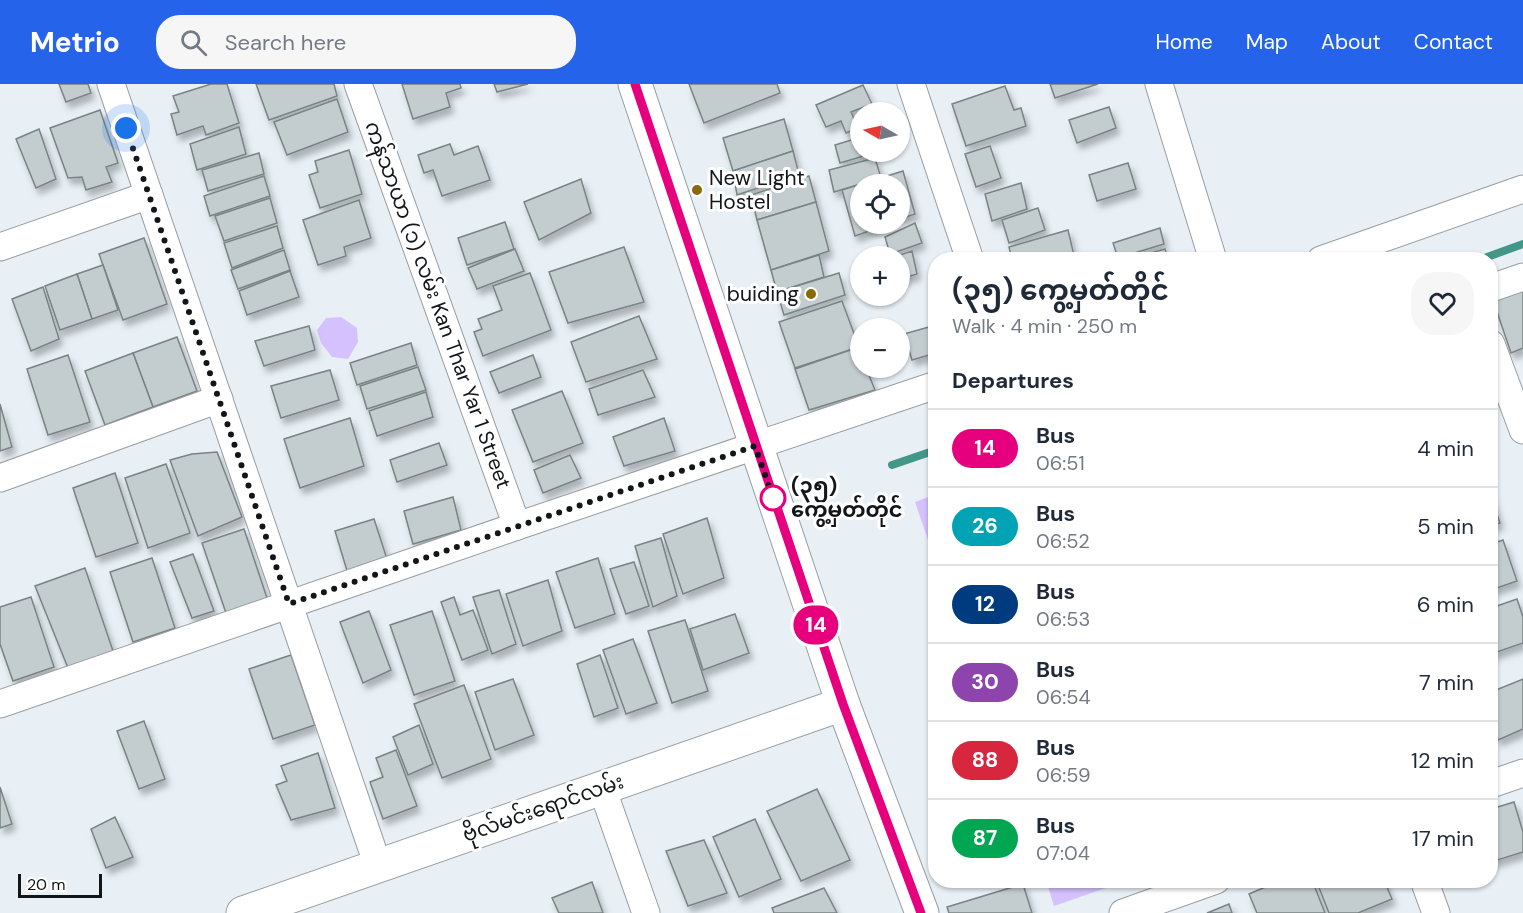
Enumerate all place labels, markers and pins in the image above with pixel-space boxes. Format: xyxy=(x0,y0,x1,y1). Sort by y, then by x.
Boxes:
place label: New Light Hostel xyxy=(709,164,805,216)
marker: New Light Hostel xyxy=(690,183,704,197)
place label: buiding xyxy=(727,280,799,308)
marker: buiding xyxy=(804,287,818,301)
place label: (၃၅) ကွေ့မှတ်တိုင် xyxy=(791,472,903,527)
marker: (၃၅) ကွေ့မှတ်တိုင် xyxy=(760,485,786,511)

